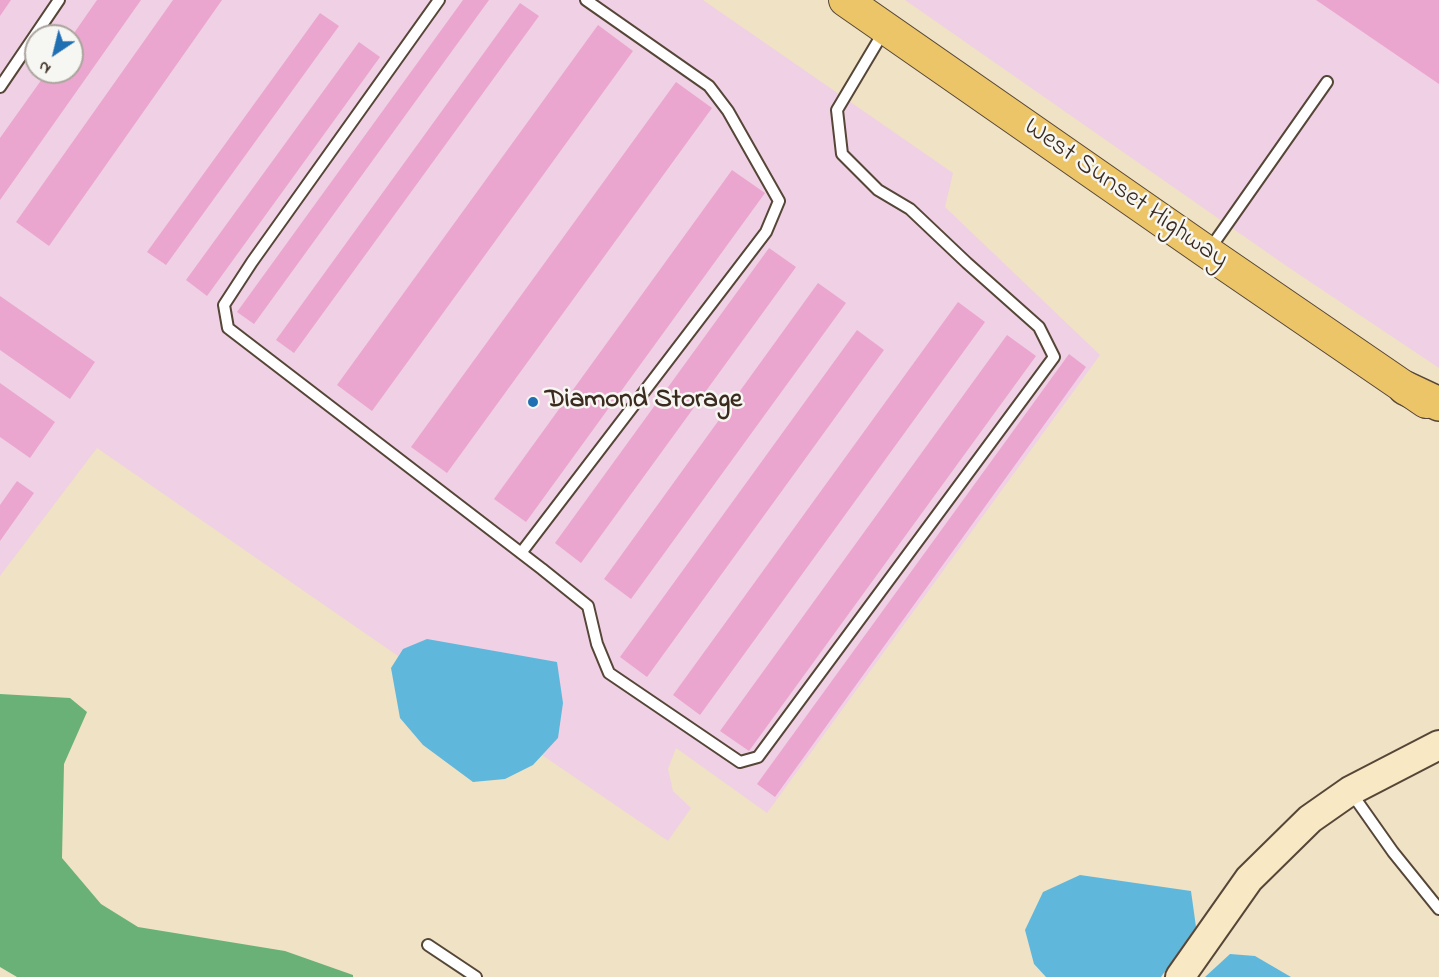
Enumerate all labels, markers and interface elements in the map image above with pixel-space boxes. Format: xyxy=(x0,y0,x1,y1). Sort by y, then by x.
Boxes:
north arrow xyxy=(24,24,84,84)
text: N xyxy=(34,54,56,80)
street label: West Sunset Highway xyxy=(1017,112,1233,278)
place label: Diamond Storage xyxy=(545,386,742,418)
marker: Diamond Storage xyxy=(526,395,540,409)

